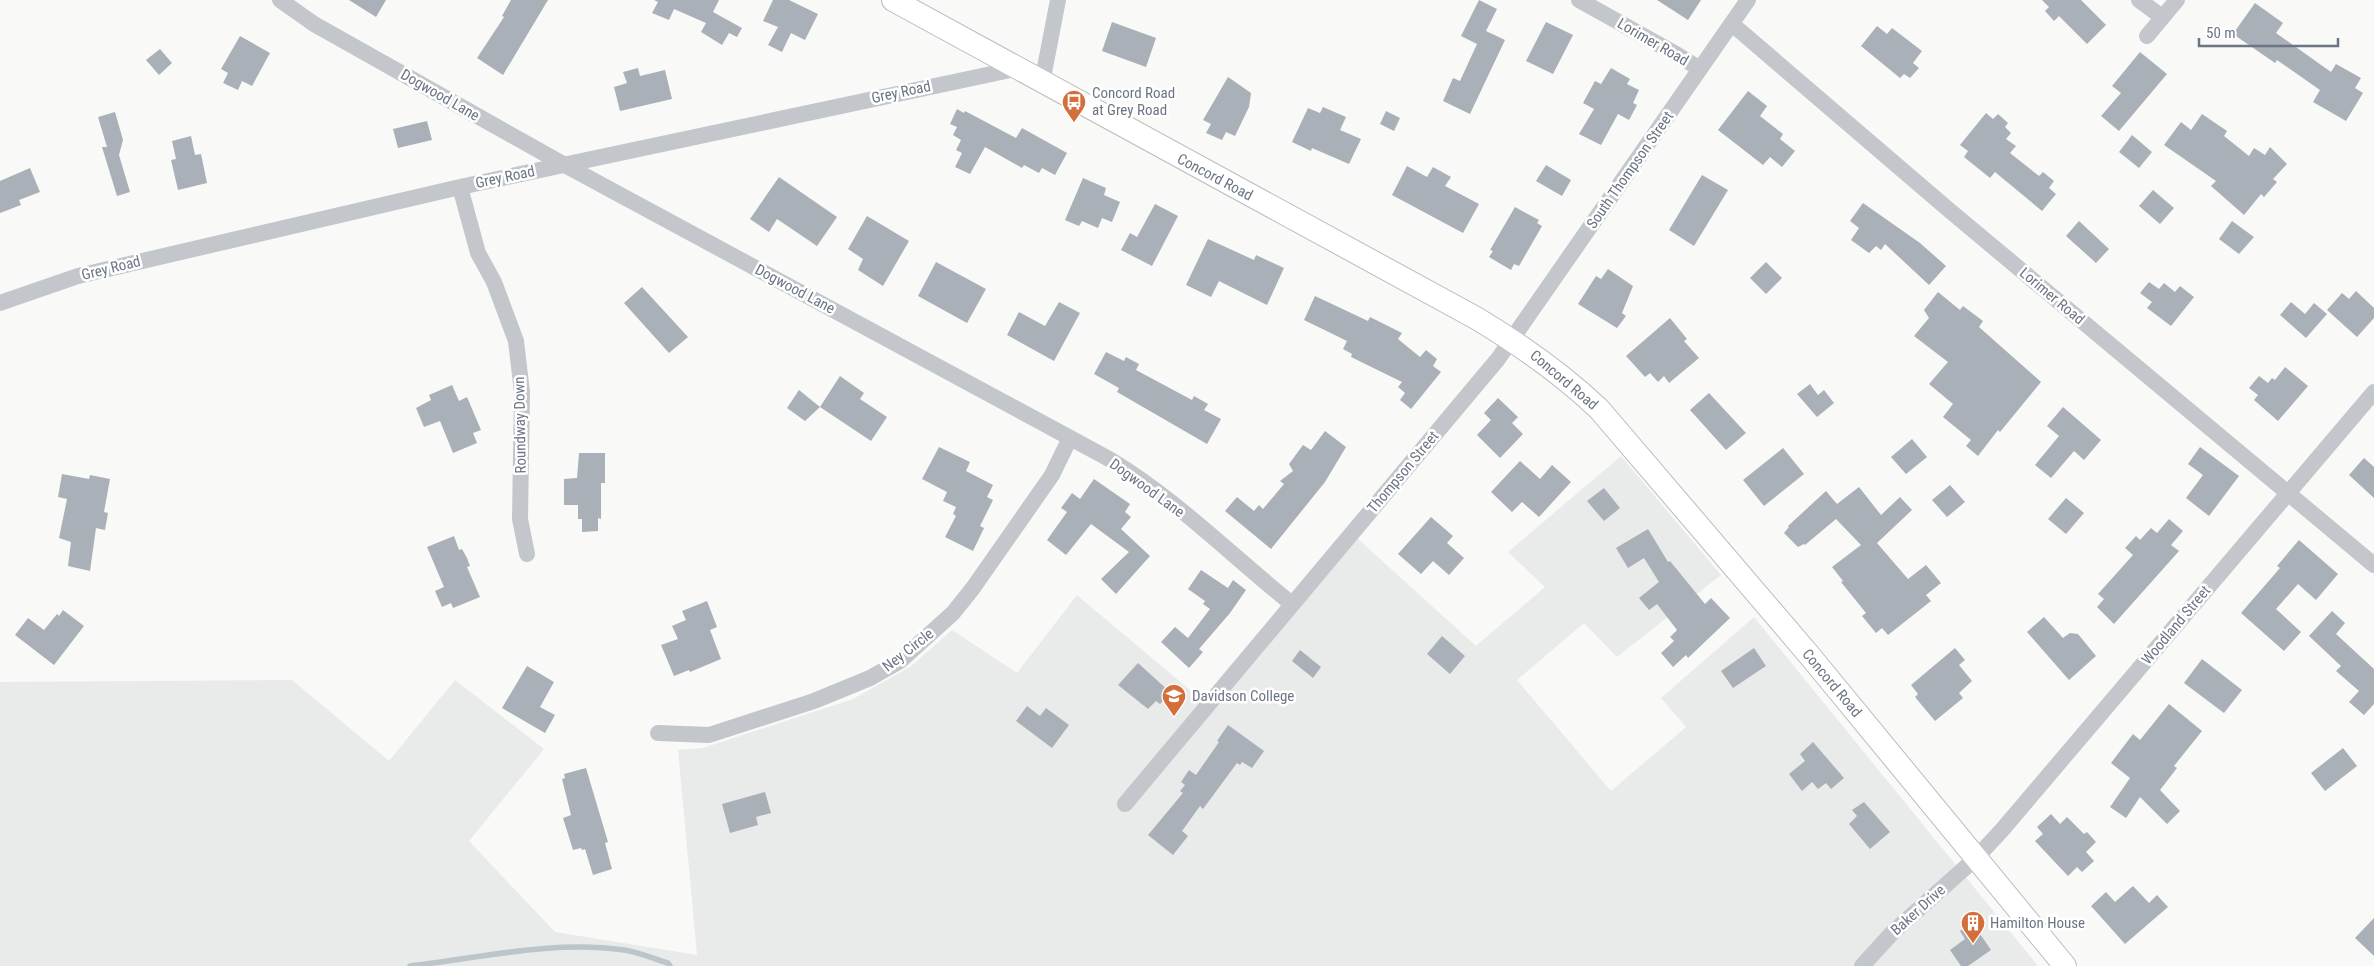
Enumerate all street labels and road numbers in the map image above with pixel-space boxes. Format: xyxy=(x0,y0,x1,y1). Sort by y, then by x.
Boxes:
street label: Lorimer Road xyxy=(1614,14,1692,70)
street label: Dogwood Lane xyxy=(397,65,483,125)
street label: Grey Road xyxy=(870,77,932,107)
street label: South Thompson Street xyxy=(1583,108,1677,232)
street label: Concord Road xyxy=(1174,150,1256,204)
street label: Grey Road xyxy=(474,162,536,192)
street label: Grey Road xyxy=(80,252,142,284)
street label: Dogwood Lane xyxy=(752,260,838,318)
street label: Lorimer Road xyxy=(2016,264,2088,328)
street label: Concord Road xyxy=(1526,346,1602,414)
street label: Roundway Down xyxy=(510,376,530,474)
street label: Thompson Street xyxy=(1363,427,1443,517)
street label: Dogwood Lane xyxy=(1106,455,1188,521)
street label: Woodland Street xyxy=(2138,582,2214,668)
street label: Ney Circle xyxy=(879,625,937,675)
street label: Concord Road xyxy=(1798,645,1866,721)
street label: Baker Drive xyxy=(1887,881,1949,939)

